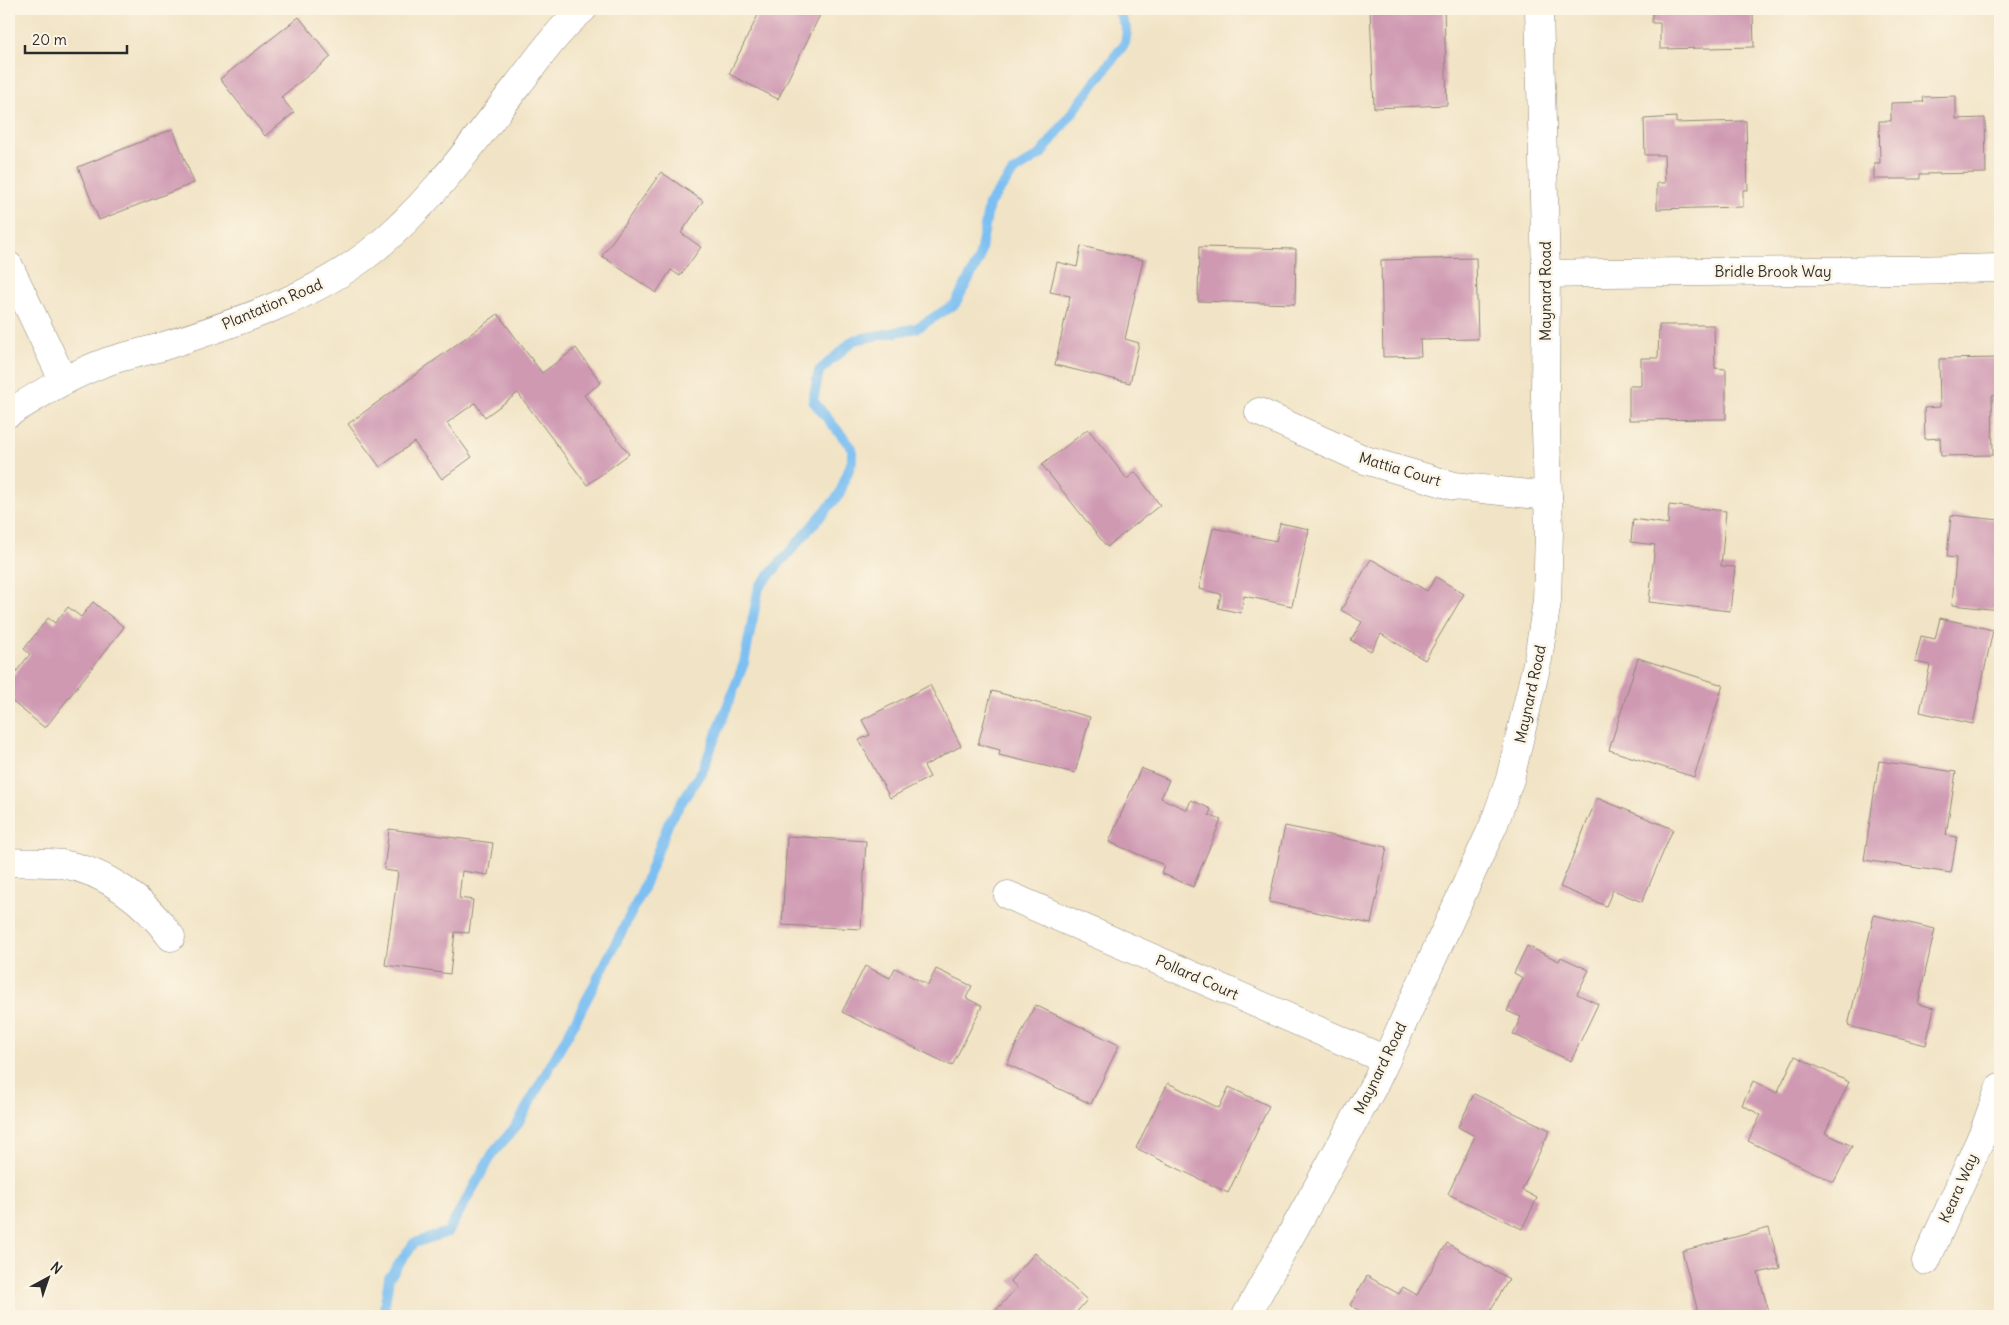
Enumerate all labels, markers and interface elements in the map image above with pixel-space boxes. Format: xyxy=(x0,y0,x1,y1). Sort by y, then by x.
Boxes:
scale bar xyxy=(25,22,128,54)
text: 20 m xyxy=(32,30,67,49)
street label: Maynard Road xyxy=(1536,241,1555,341)
street label: Bridle Brook Way xyxy=(1714,262,1832,281)
street label: Plantation Road xyxy=(219,274,325,334)
street label: Mattia Court xyxy=(1357,448,1443,490)
street label: Maynard Road xyxy=(1510,643,1550,745)
street label: Pollard Court xyxy=(1153,950,1241,1004)
street label: Maynard Road xyxy=(1350,1019,1411,1117)
street label: Keara Way xyxy=(1934,1150,1982,1226)
north arrow xyxy=(22,1252,72,1302)
text: N xyxy=(47,1258,66,1278)

